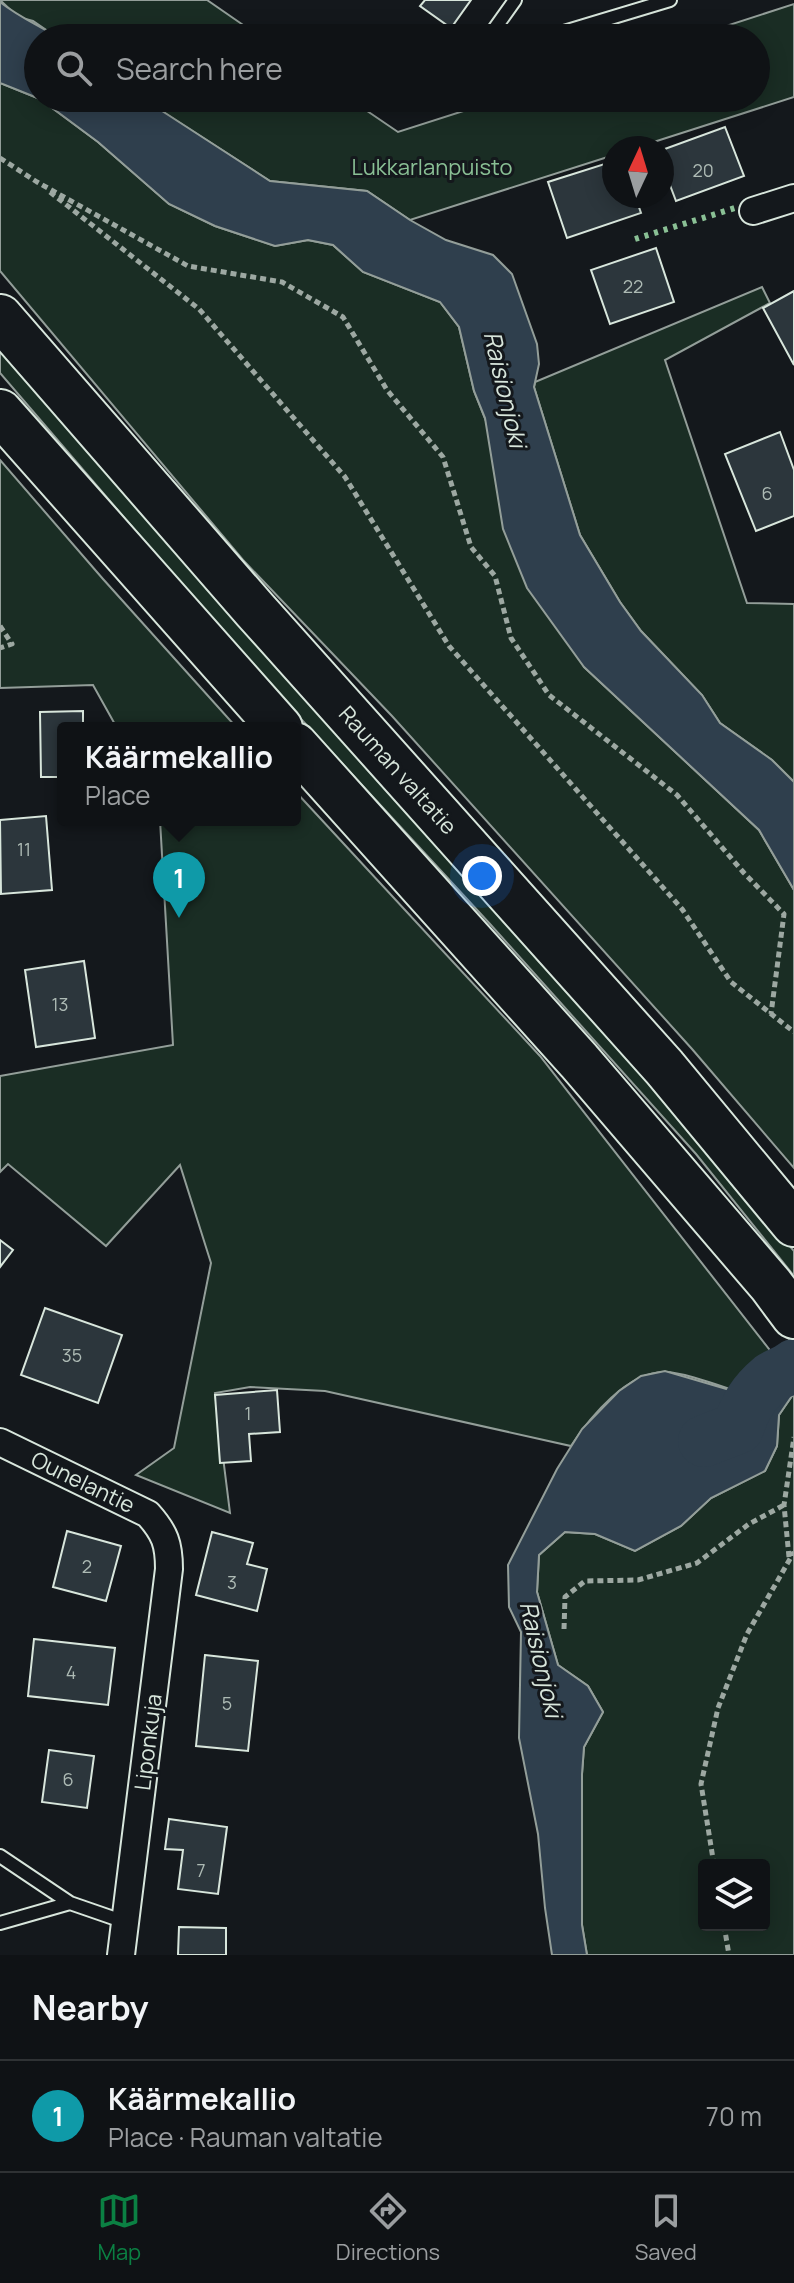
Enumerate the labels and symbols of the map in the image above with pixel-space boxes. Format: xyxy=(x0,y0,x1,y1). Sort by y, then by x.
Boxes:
north arrow xyxy=(602,136,674,208)
park label: Lukkarlanpuisto xyxy=(352,152,512,182)
house number: 20 xyxy=(692,158,714,182)
house number: 22 xyxy=(623,274,643,298)
water label: Raisionjoki xyxy=(477,328,536,454)
house number: 6 xyxy=(761,481,773,505)
street label: Rauman valtatie xyxy=(332,699,464,841)
house number: 11 xyxy=(17,837,31,861)
pin: 1 xyxy=(153,852,205,918)
your location xyxy=(462,856,502,896)
house number: 13 xyxy=(52,992,68,1016)
house number: 35 xyxy=(62,1343,82,1367)
house number: 1 xyxy=(244,1401,252,1425)
street label: Ounelantie xyxy=(26,1444,140,1520)
house number: 2 xyxy=(82,1554,92,1578)
house number: 3 xyxy=(227,1570,237,1594)
water label: Raisionjoki xyxy=(513,1598,572,1724)
house number: 4 xyxy=(66,1660,76,1684)
house number: 5 xyxy=(222,1691,232,1715)
street label: Liponkuja xyxy=(127,1692,169,1792)
house number: 6 xyxy=(62,1767,74,1791)
house number: 7 xyxy=(196,1858,206,1882)

